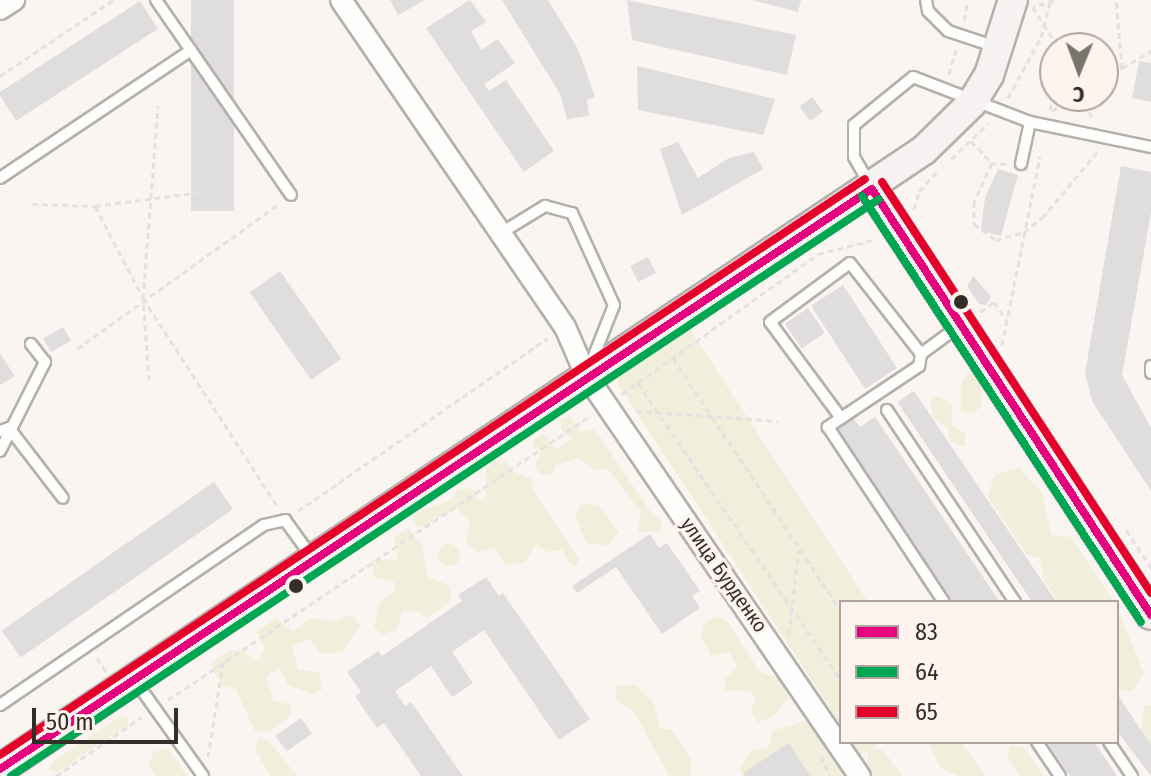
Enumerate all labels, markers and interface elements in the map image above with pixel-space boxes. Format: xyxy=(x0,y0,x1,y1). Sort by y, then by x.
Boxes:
north arrow xyxy=(1039,32,1119,112)
text: С xyxy=(1073,81,1085,108)
unlabelled marker xyxy=(953,294,969,310)
street label: улица Бурденко xyxy=(675,513,773,637)
unlabelled marker xyxy=(288,578,304,594)
legend xyxy=(839,600,1119,744)
text: 83 xyxy=(915,618,938,646)
text: 64 xyxy=(915,658,939,686)
scale bar xyxy=(36,692,182,742)
text: 65 xyxy=(915,698,938,726)
text: 50 m xyxy=(46,708,94,736)

